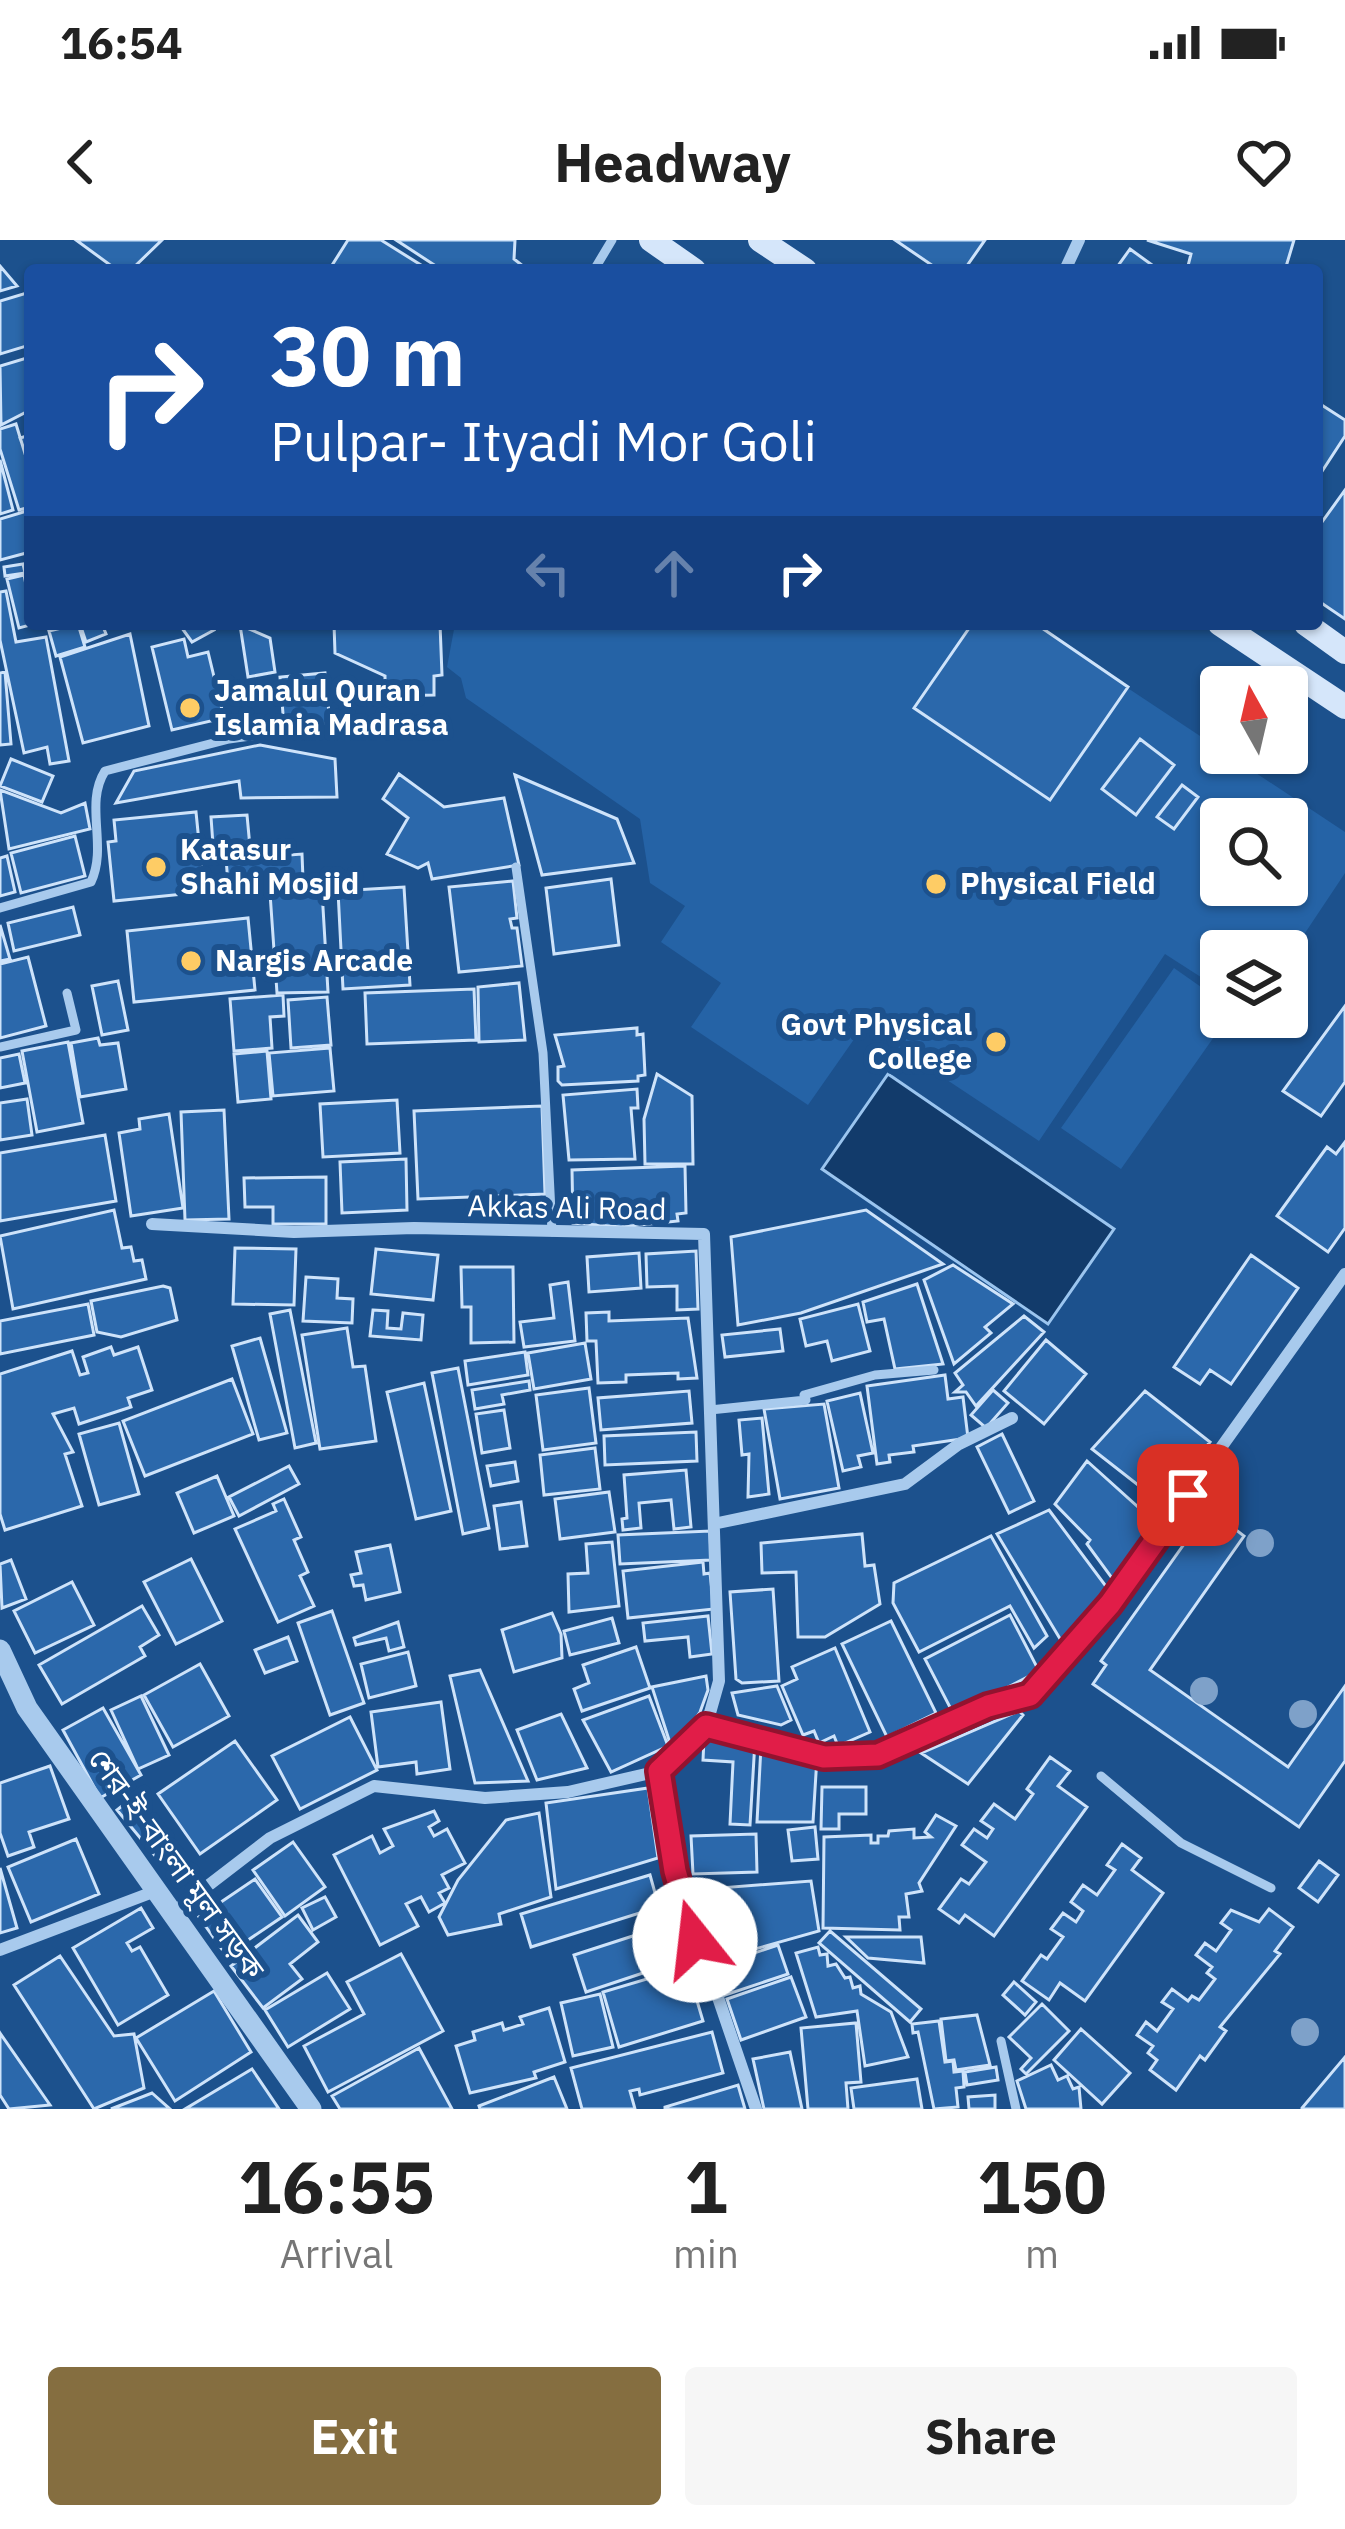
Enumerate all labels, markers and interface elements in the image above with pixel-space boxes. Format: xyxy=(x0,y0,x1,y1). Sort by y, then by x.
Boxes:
text: 16:54 xyxy=(60,13,183,71)
text: Headway xyxy=(554,127,791,197)
icon: back xyxy=(48,129,114,195)
icon: heart xyxy=(1231,129,1297,195)
text: 30 m xyxy=(270,300,466,409)
icon: right xyxy=(72,312,228,468)
text: Pulpar- Ityadi Mor Goli xyxy=(270,406,817,476)
icon: left xyxy=(515,540,581,606)
icon: ahead xyxy=(641,540,707,606)
icon: right xyxy=(767,540,833,606)
north arrow xyxy=(1200,666,1308,774)
map controls xyxy=(1200,666,1308,1038)
place label: Jamalul Quran Islamia Madrasa xyxy=(214,670,448,743)
marker: Jamalul Quran Islamia Madrasa xyxy=(177,695,203,721)
button: search xyxy=(1200,798,1308,906)
place label: Katasur Shahi Mosjid xyxy=(180,829,359,902)
marker: Katasur Shahi Mosjid xyxy=(143,854,169,880)
place label: Physical Field xyxy=(960,863,1156,902)
marker: Physical Field xyxy=(923,871,949,897)
button: layers xyxy=(1200,930,1308,1038)
place label: Nargis Arcade xyxy=(215,940,413,979)
marker: Nargis Arcade xyxy=(178,948,204,974)
place label: Govt Physical College xyxy=(781,1004,972,1077)
marker: Govt Physical College xyxy=(983,1029,1009,1055)
street label: Akkas Ali Road xyxy=(467,1185,667,1228)
pin xyxy=(1137,1444,1239,1546)
icon: arrive xyxy=(1155,1462,1221,1528)
street label: শের-ই-বাংলা মূল সড়ক xyxy=(80,1740,274,1987)
position arrow xyxy=(632,1877,758,2003)
text: 16:55 xyxy=(238,2139,435,2233)
text: 1 xyxy=(684,2139,728,2233)
text: 150 xyxy=(977,2139,1107,2233)
text: Arrival xyxy=(280,2228,393,2279)
text: min xyxy=(673,2228,739,2279)
text: m xyxy=(1025,2228,1059,2279)
button: Exit xyxy=(48,2367,661,2505)
button: Share xyxy=(685,2367,1297,2505)

